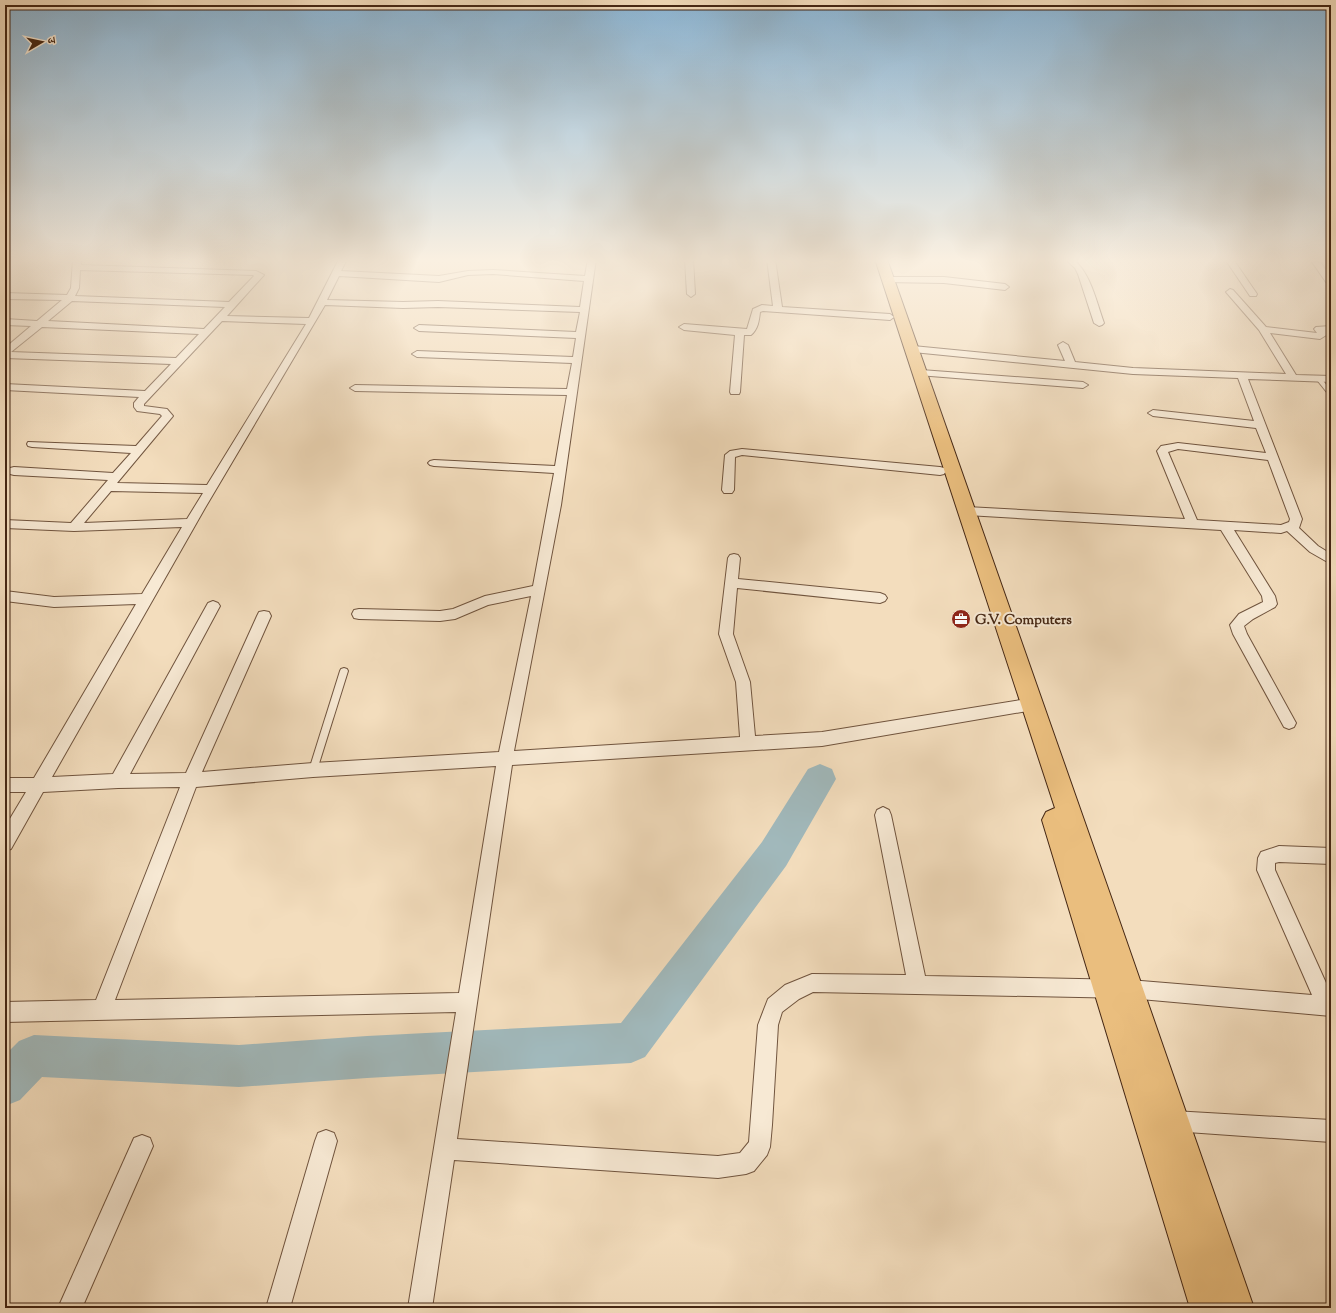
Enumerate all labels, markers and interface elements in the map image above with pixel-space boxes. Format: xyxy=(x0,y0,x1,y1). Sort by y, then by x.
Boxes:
north arrow xyxy=(22,22,62,62)
text: उ xyxy=(42,36,59,46)
office icon: G.V. Computers xyxy=(950,608,972,630)
place label: G.V. Computers xyxy=(975,611,1072,631)

